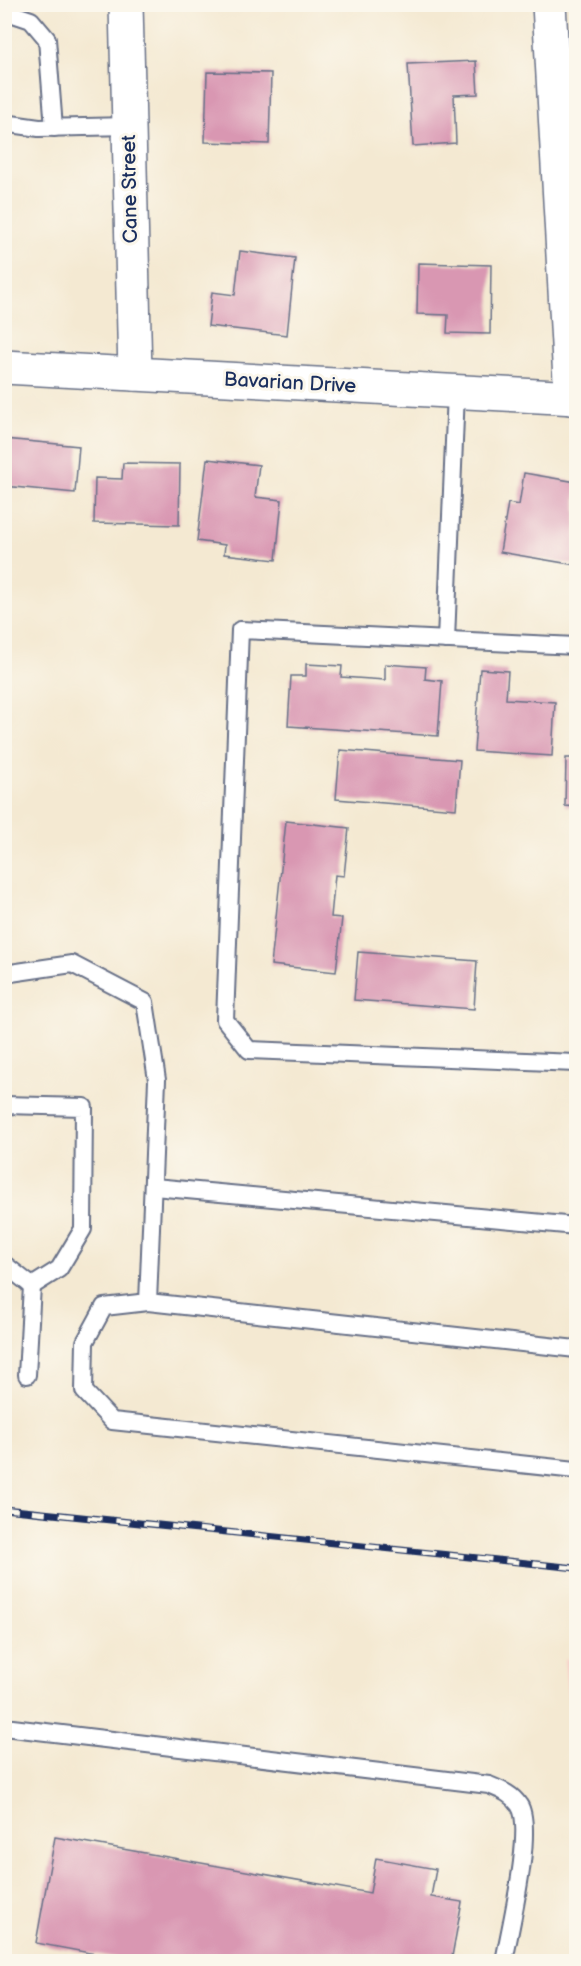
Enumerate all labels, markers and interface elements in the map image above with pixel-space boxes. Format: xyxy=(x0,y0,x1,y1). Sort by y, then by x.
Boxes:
street label: Cane Street xyxy=(117,134,143,244)
street label: Bavarian Drive xyxy=(223,368,357,398)

